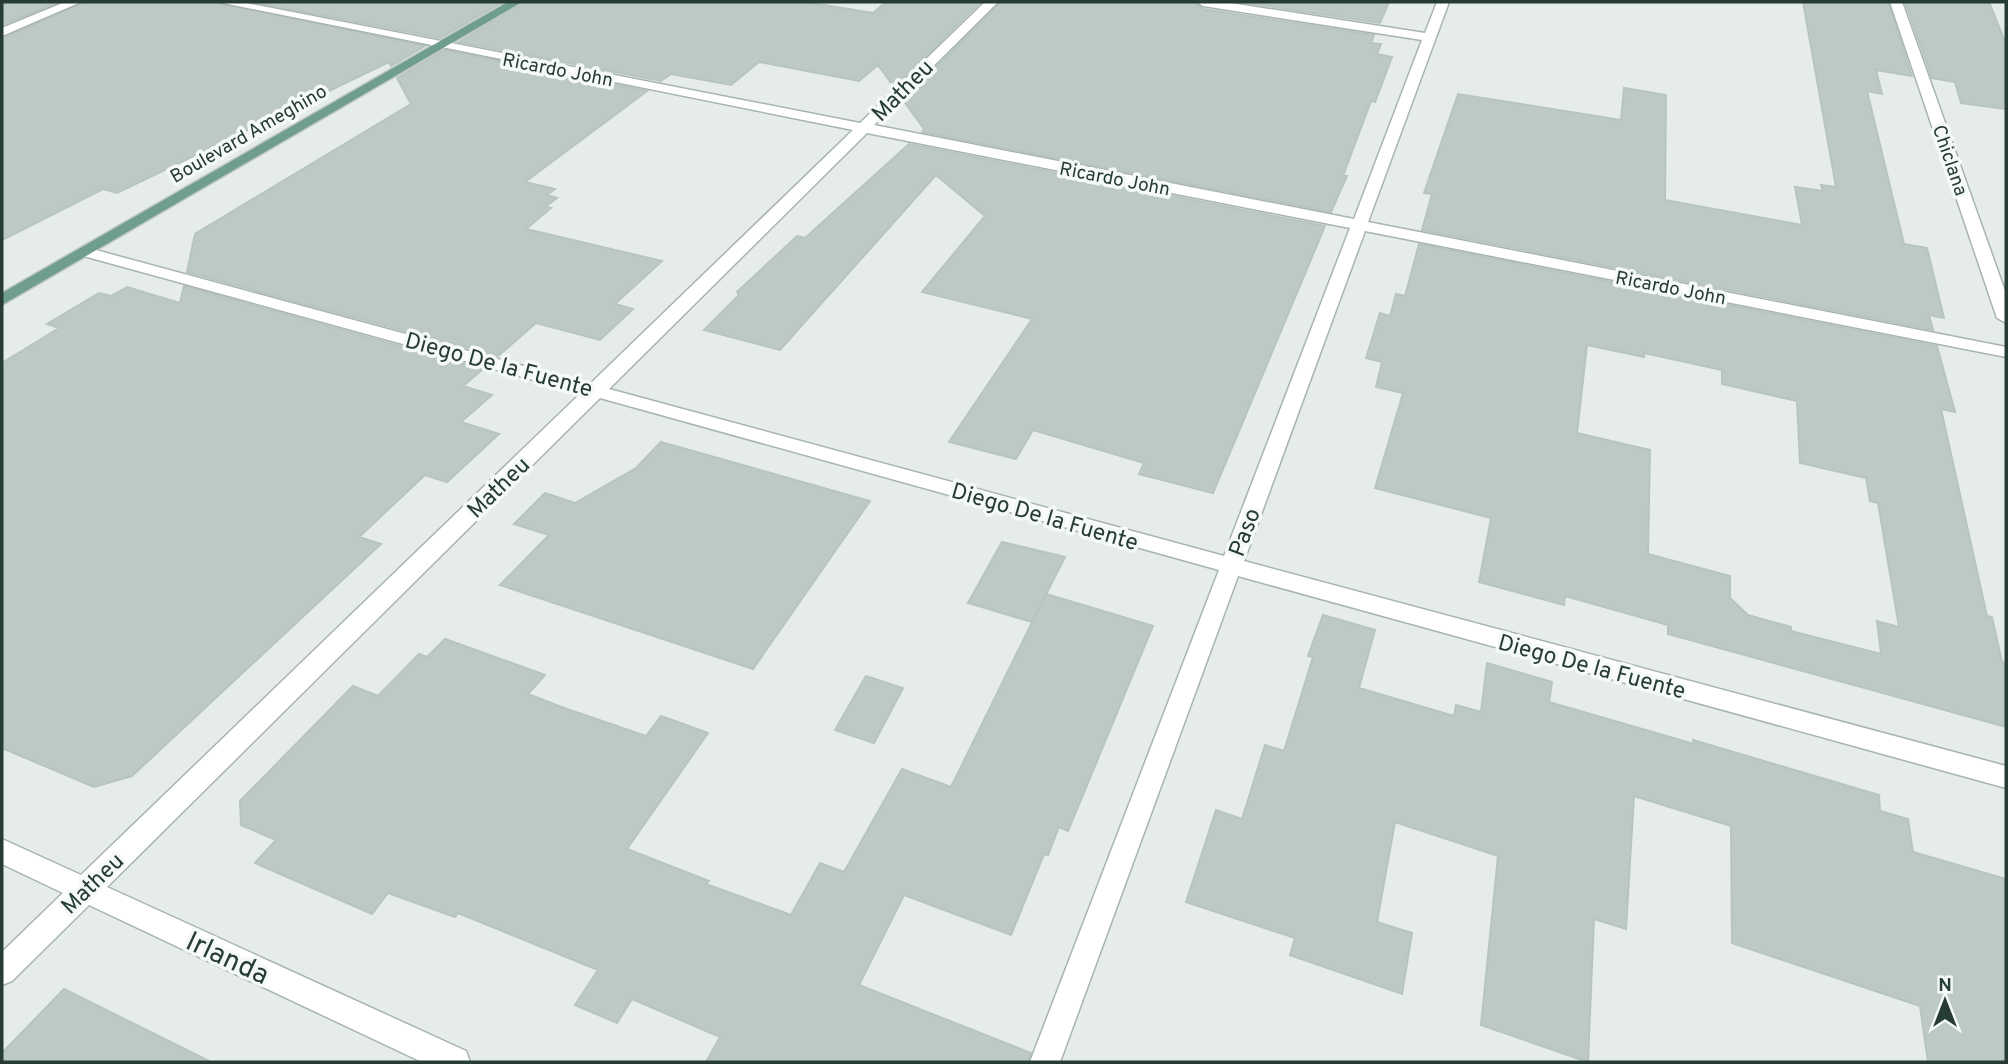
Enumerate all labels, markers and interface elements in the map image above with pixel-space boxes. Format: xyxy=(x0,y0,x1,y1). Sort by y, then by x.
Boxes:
street label: Ricardo John xyxy=(500,48,615,93)
street label: Matheu xyxy=(867,55,941,129)
street label: Boulevard Ameghino xyxy=(166,80,332,189)
street label: Chiclana xyxy=(1926,122,1972,199)
street label: Ricardo John xyxy=(1057,157,1172,202)
street label: Ricardo John xyxy=(1613,266,1728,311)
street label: Diego De la Fuente xyxy=(401,327,595,405)
street label: Matheu xyxy=(462,452,537,526)
street label: Diego De la Fuente xyxy=(947,478,1141,559)
street label: Paso xyxy=(1224,505,1269,561)
street label: Diego De la Fuente xyxy=(1494,629,1688,707)
street label: Matheu xyxy=(56,848,131,922)
street label: Irlanda xyxy=(179,925,274,995)
north arrow xyxy=(1910,966,1980,1036)
text: N xyxy=(1938,974,1952,998)

